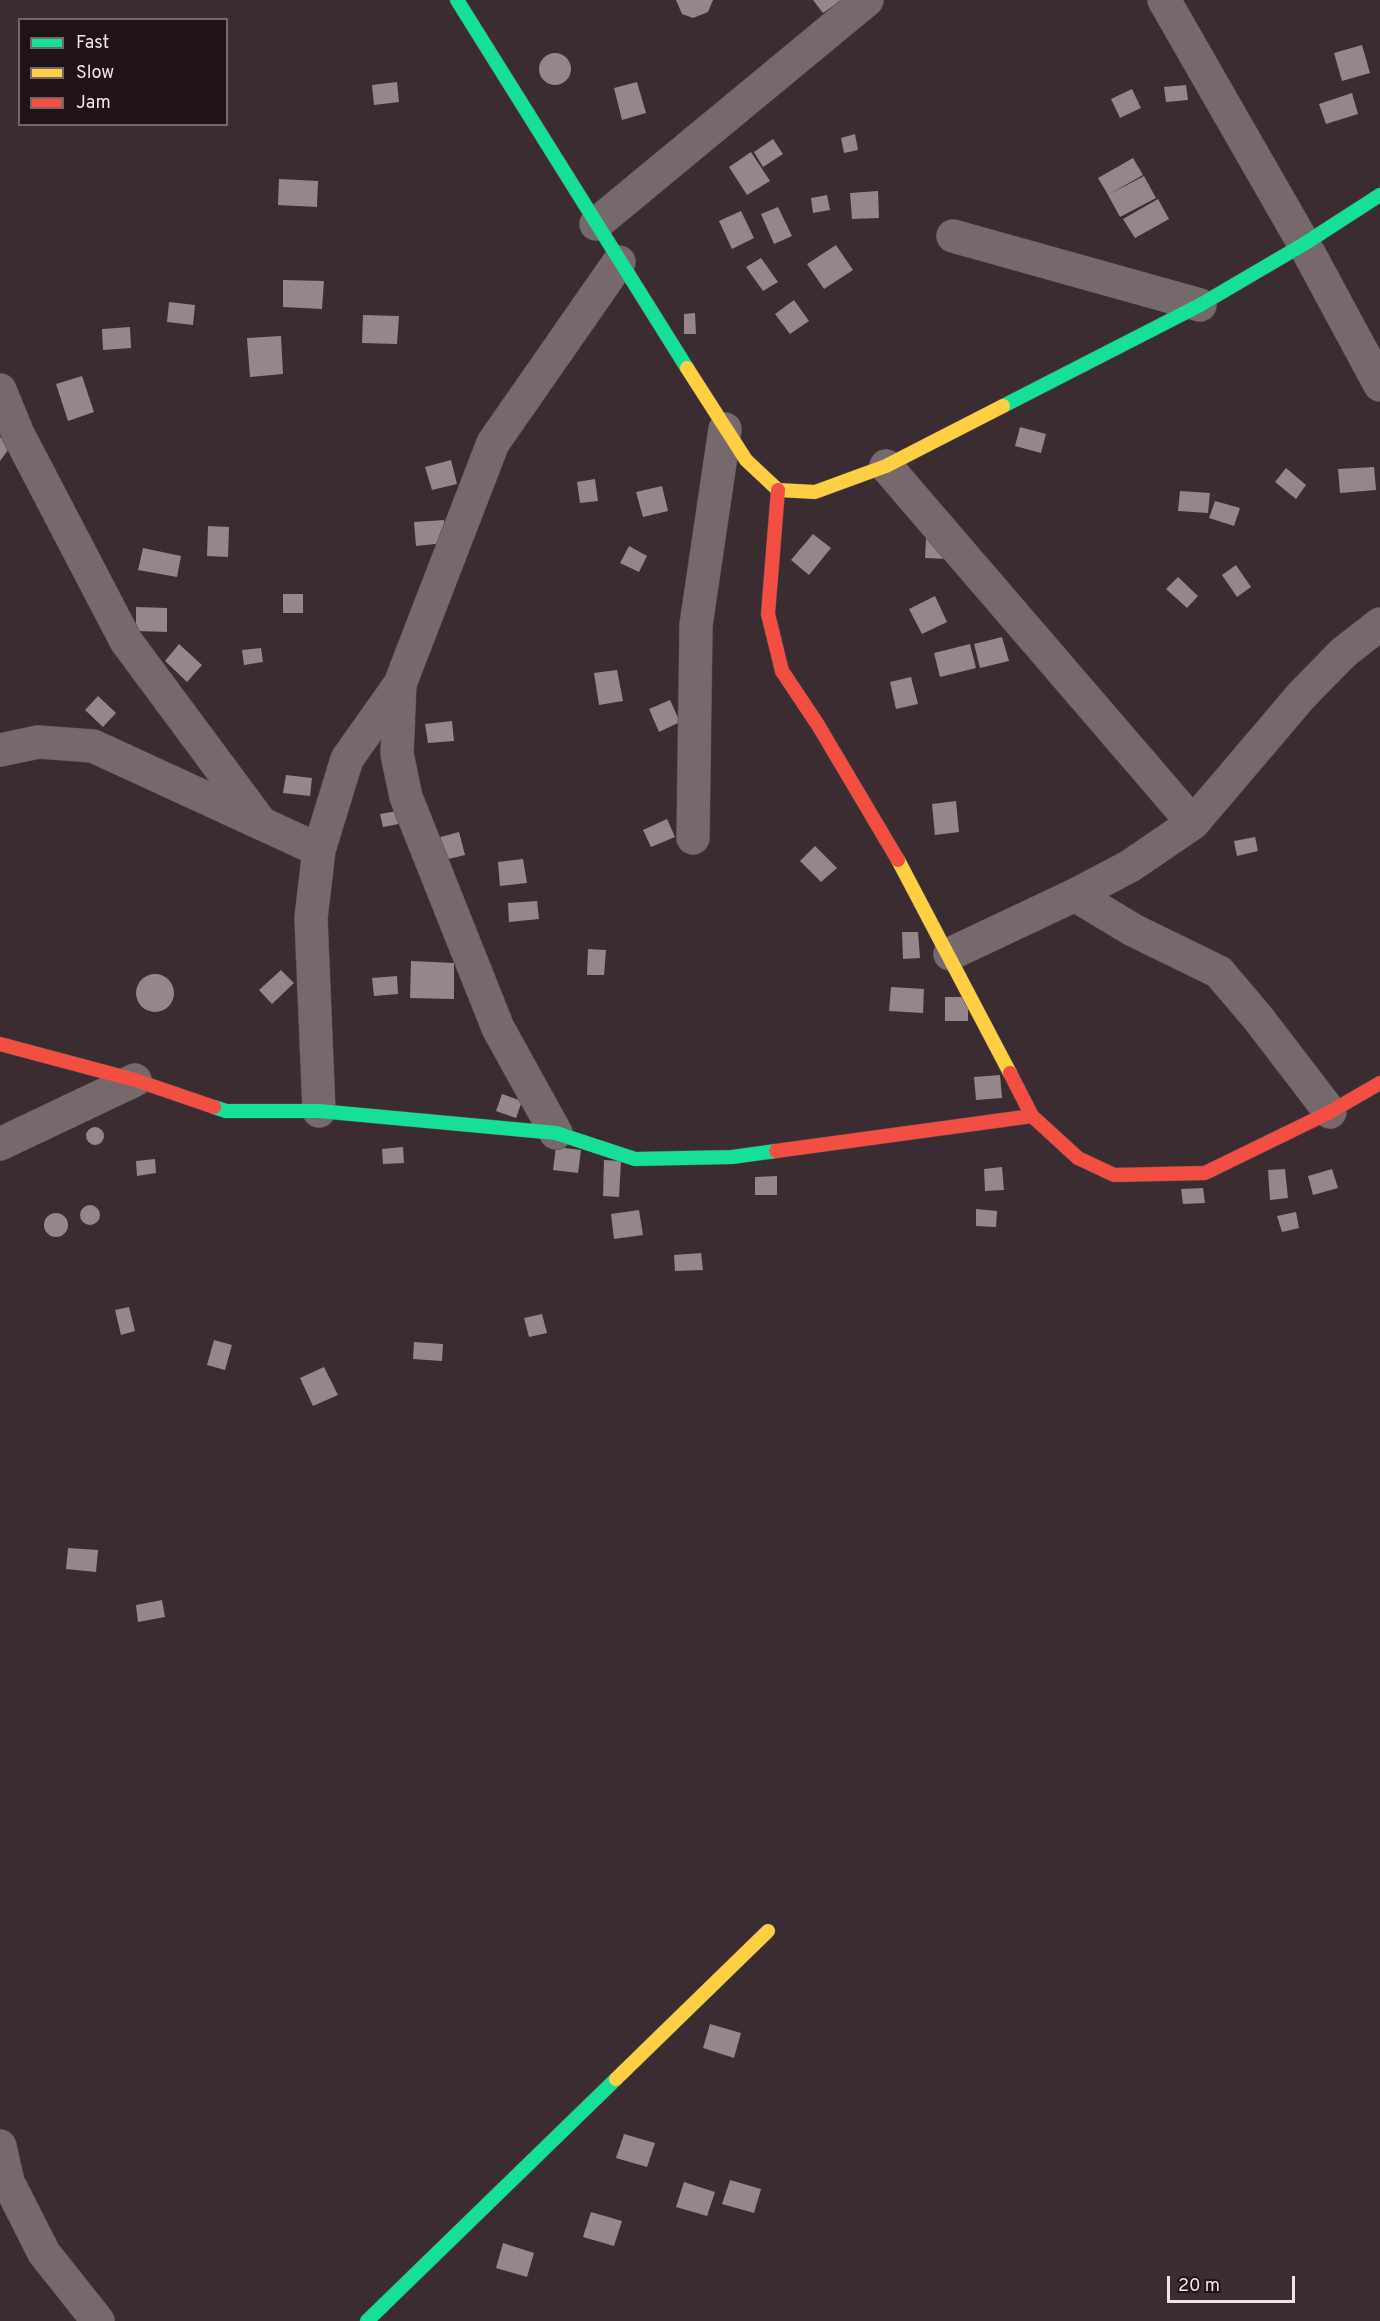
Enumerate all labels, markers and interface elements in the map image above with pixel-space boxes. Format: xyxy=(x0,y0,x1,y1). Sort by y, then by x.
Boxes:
legend xyxy=(18,18,228,126)
text: Fast xyxy=(76,32,109,55)
text: Slow xyxy=(76,62,114,85)
text: Jam xyxy=(76,92,111,115)
scale bar xyxy=(1170,2264,1298,2302)
text: 20 m xyxy=(1178,2275,1220,2298)

